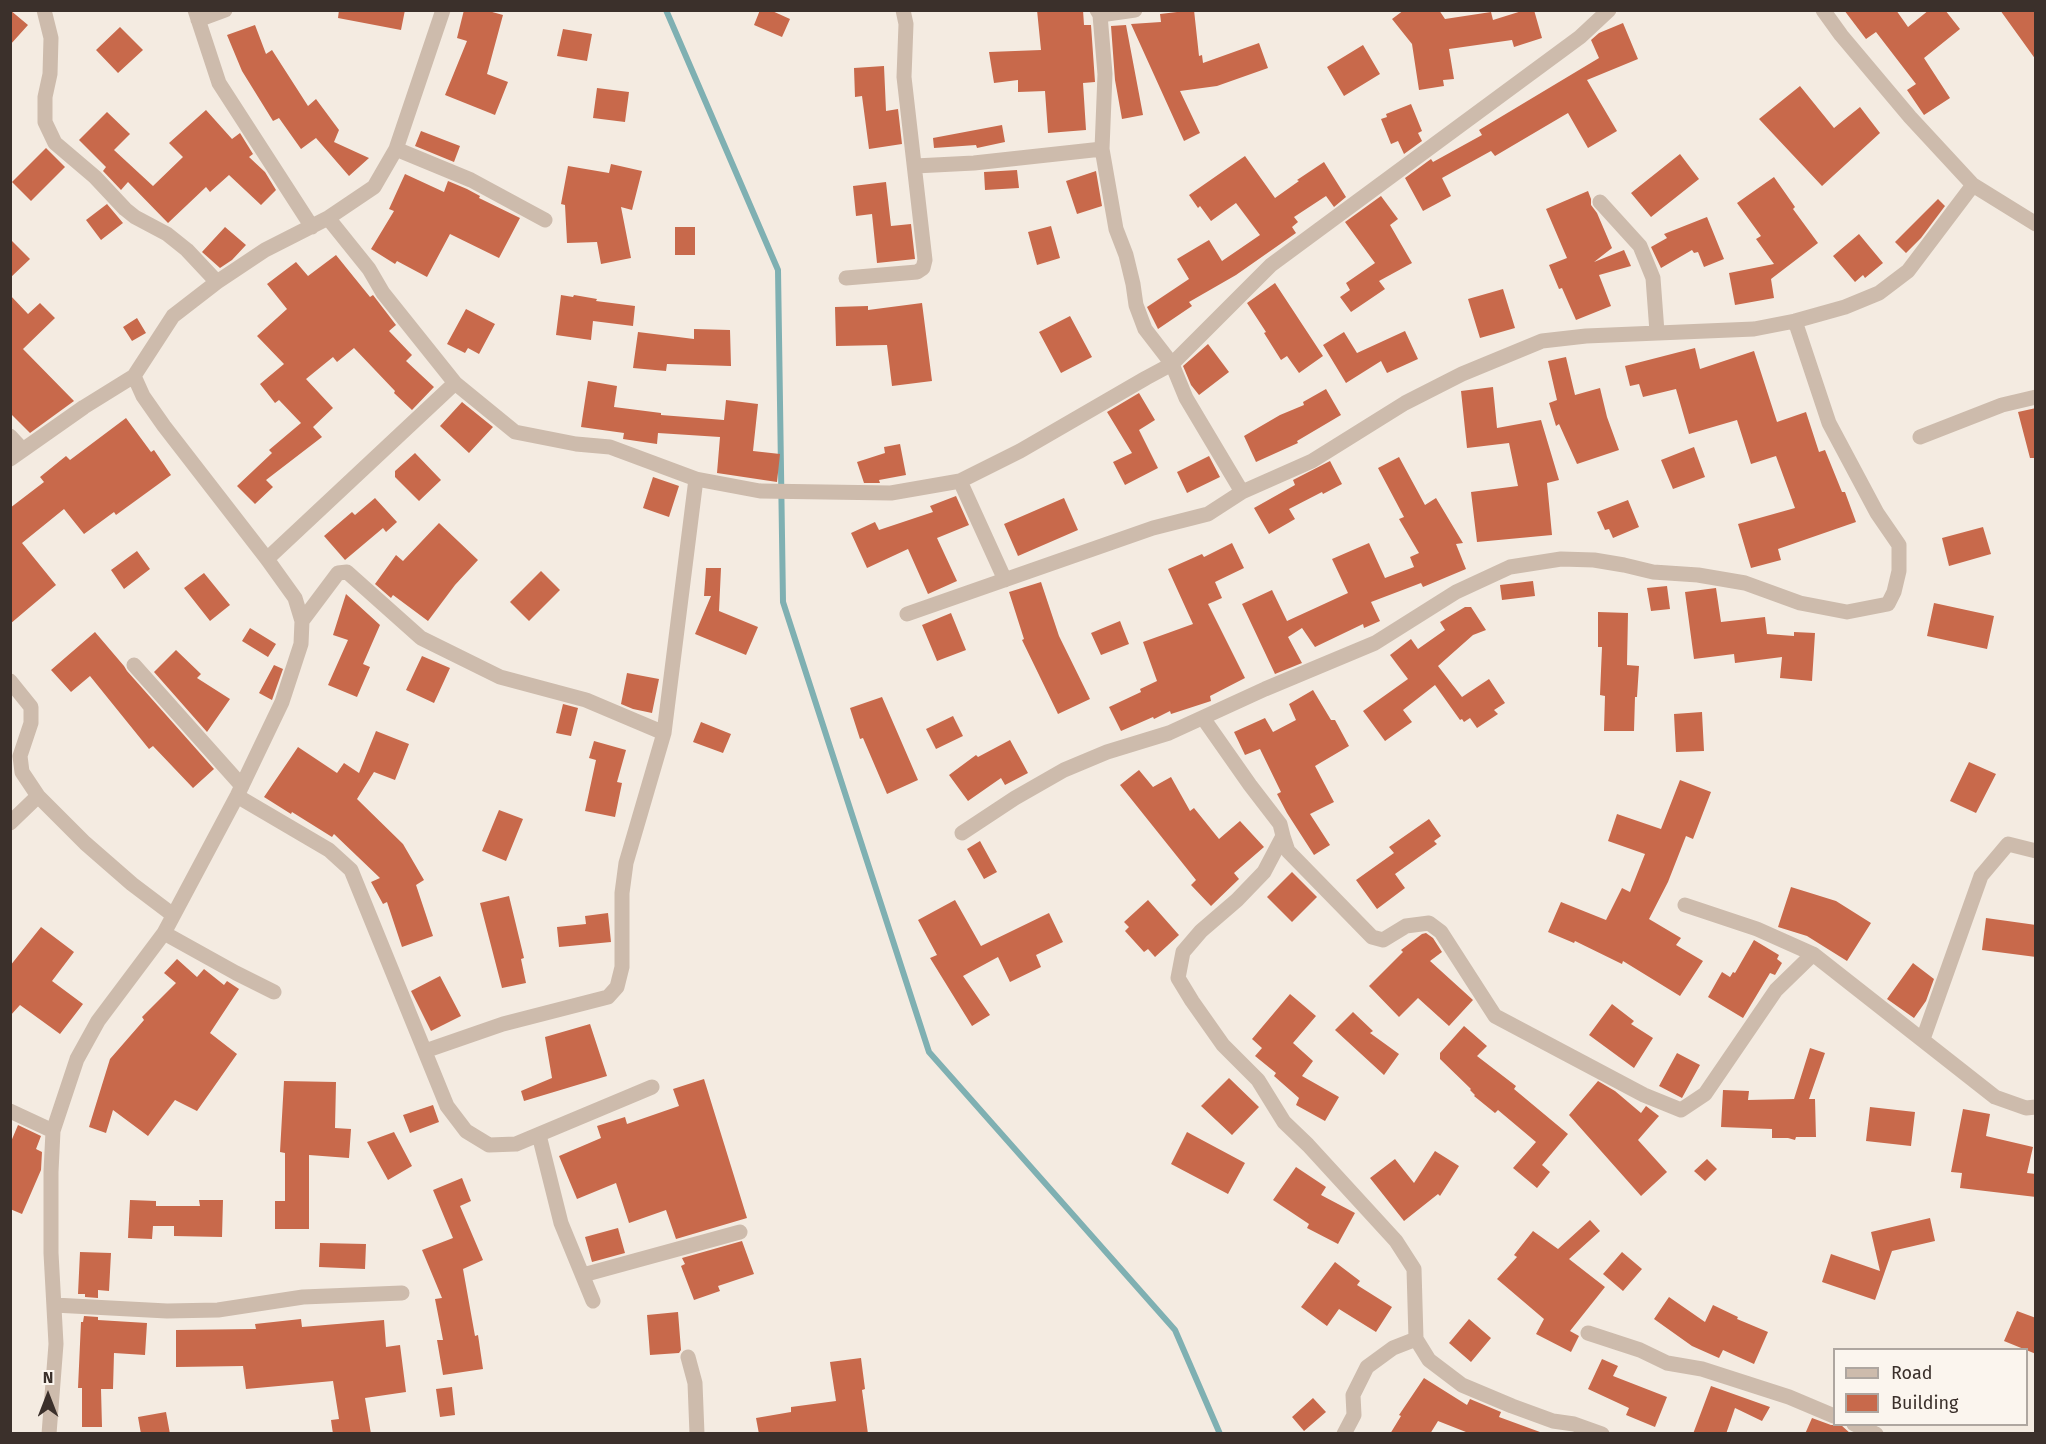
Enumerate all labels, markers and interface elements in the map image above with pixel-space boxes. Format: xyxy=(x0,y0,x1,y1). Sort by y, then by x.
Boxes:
legend xyxy=(1833,1348,2028,1426)
text: Road xyxy=(1891,1362,1933,1384)
north arrow xyxy=(18,1366,78,1426)
text: N xyxy=(43,1368,53,1387)
text: Building xyxy=(1891,1392,1958,1414)

